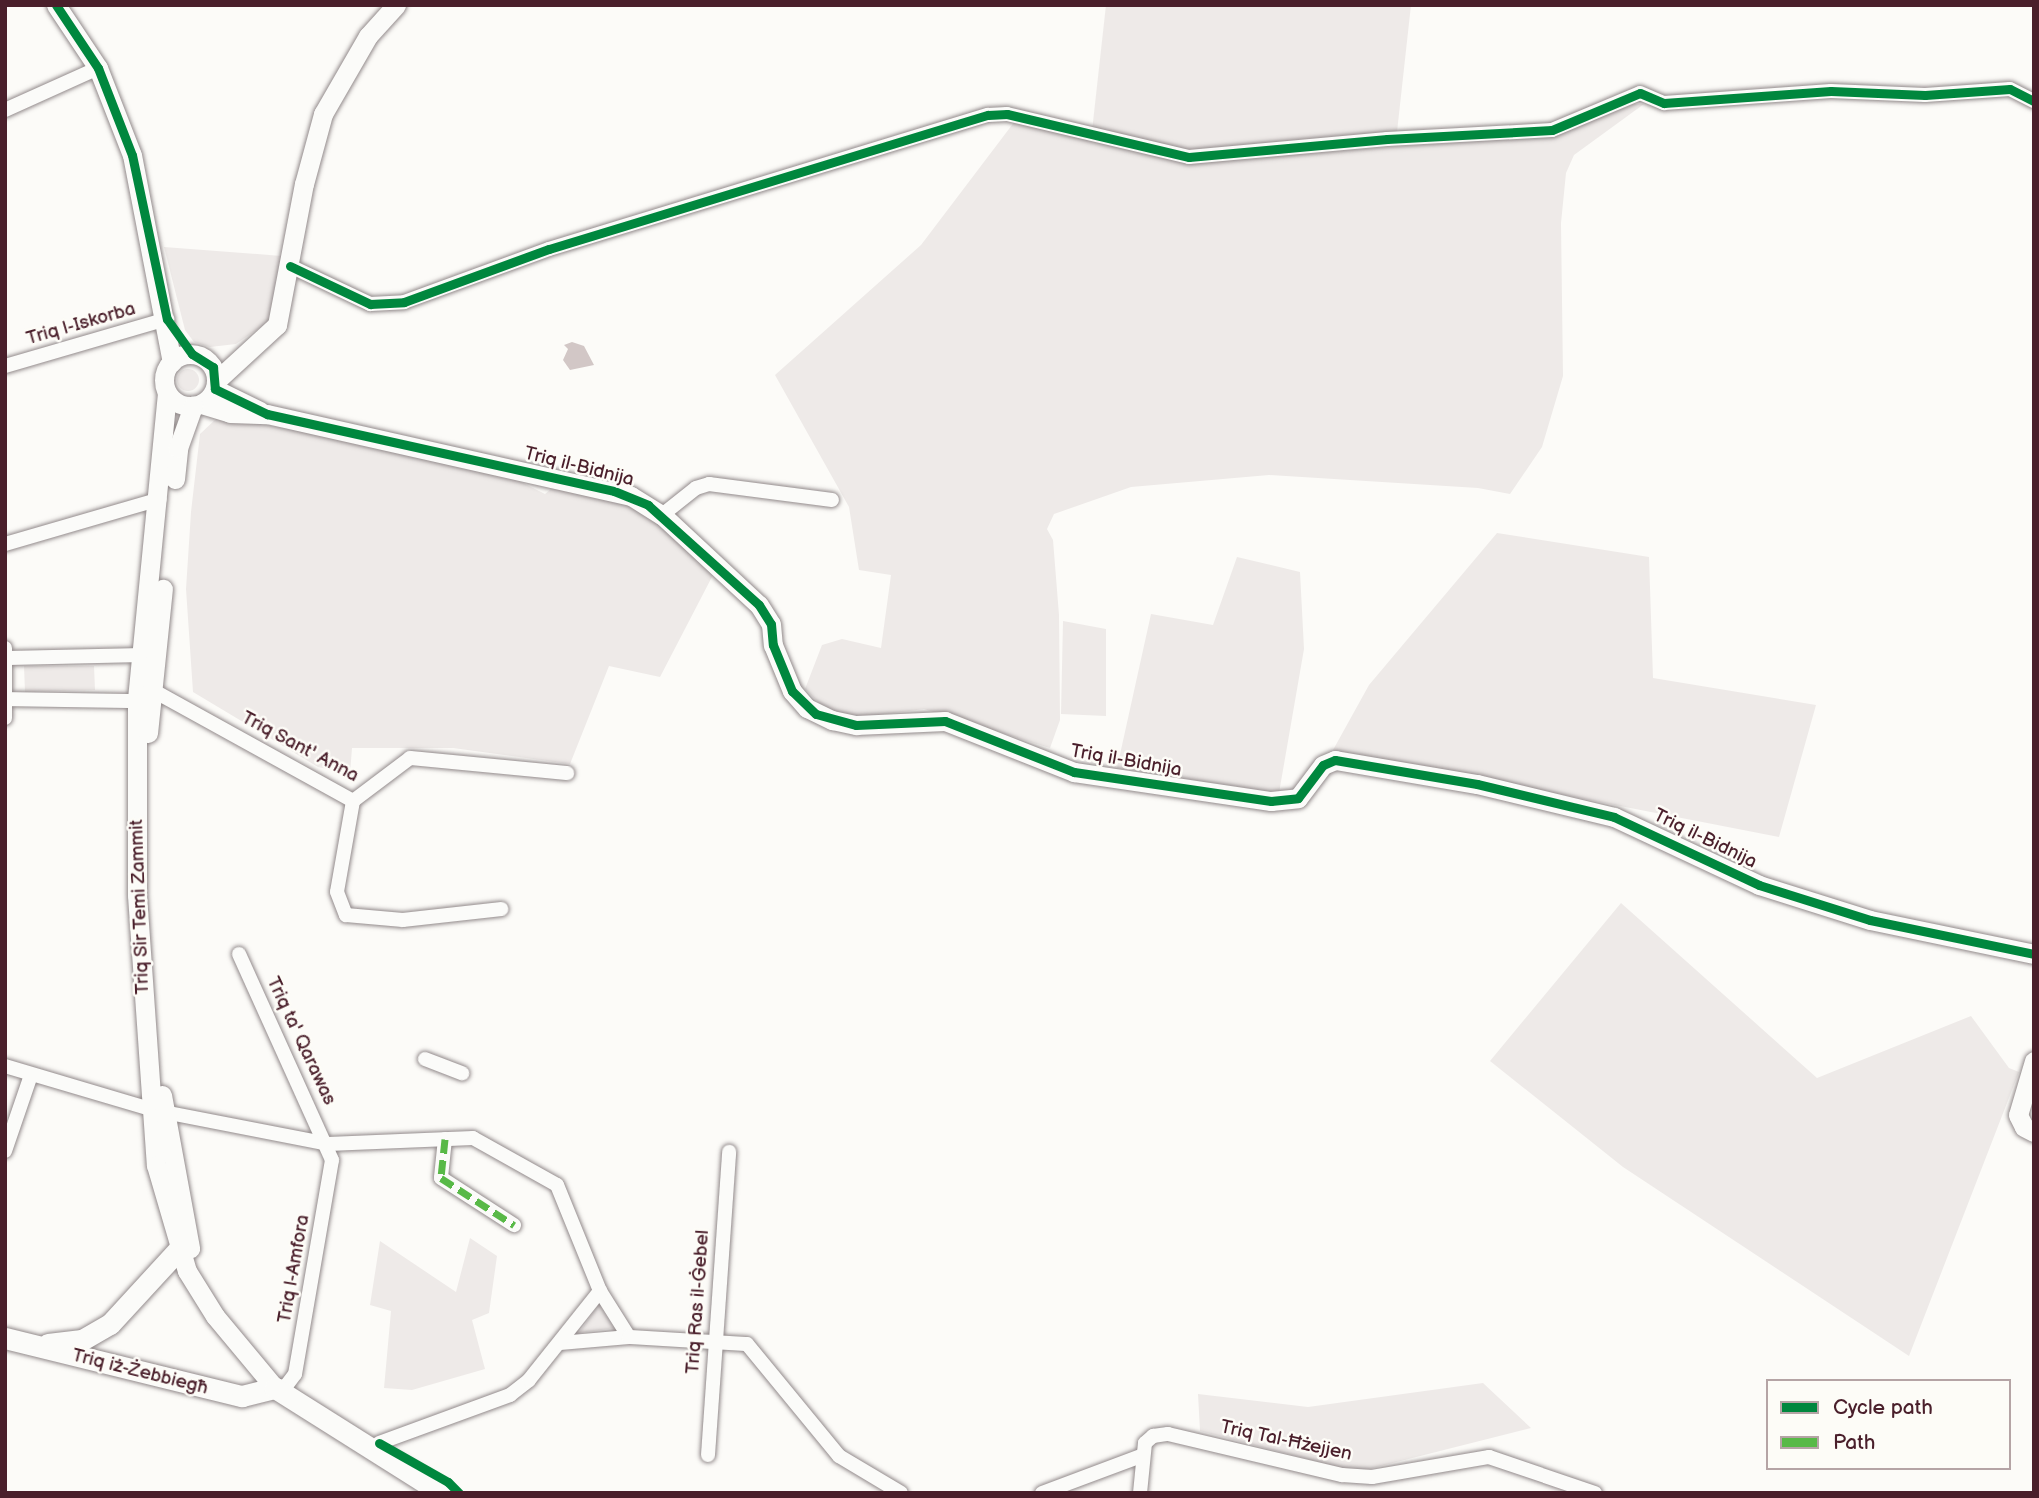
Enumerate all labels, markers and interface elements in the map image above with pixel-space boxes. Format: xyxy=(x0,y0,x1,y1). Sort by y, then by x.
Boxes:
street label: Triq l-Iskorba xyxy=(24,298,138,350)
street label: Triq il-Bidnija xyxy=(522,442,636,492)
street label: Triq Sant' Anna xyxy=(237,706,363,788)
street label: Triq il-Bidnija xyxy=(1069,740,1183,782)
street label: Triq il-Bidnija xyxy=(1649,804,1761,874)
street label: Triq Sir Temi Zammit xyxy=(126,819,154,995)
street label: Triq ta' Qarawas xyxy=(261,973,341,1109)
street label: Triq l-Amfora xyxy=(273,1213,315,1325)
street label: Triq Ras il-Ġebel xyxy=(682,1229,714,1375)
street label: Triq iż-Żebbiegħ xyxy=(70,1344,210,1400)
legend xyxy=(1766,1379,2011,1470)
text: Cycle path xyxy=(1833,1395,1933,1420)
street label: Triq Tal-Ħżejjen xyxy=(1218,1416,1354,1466)
text: Path xyxy=(1833,1430,1875,1455)

